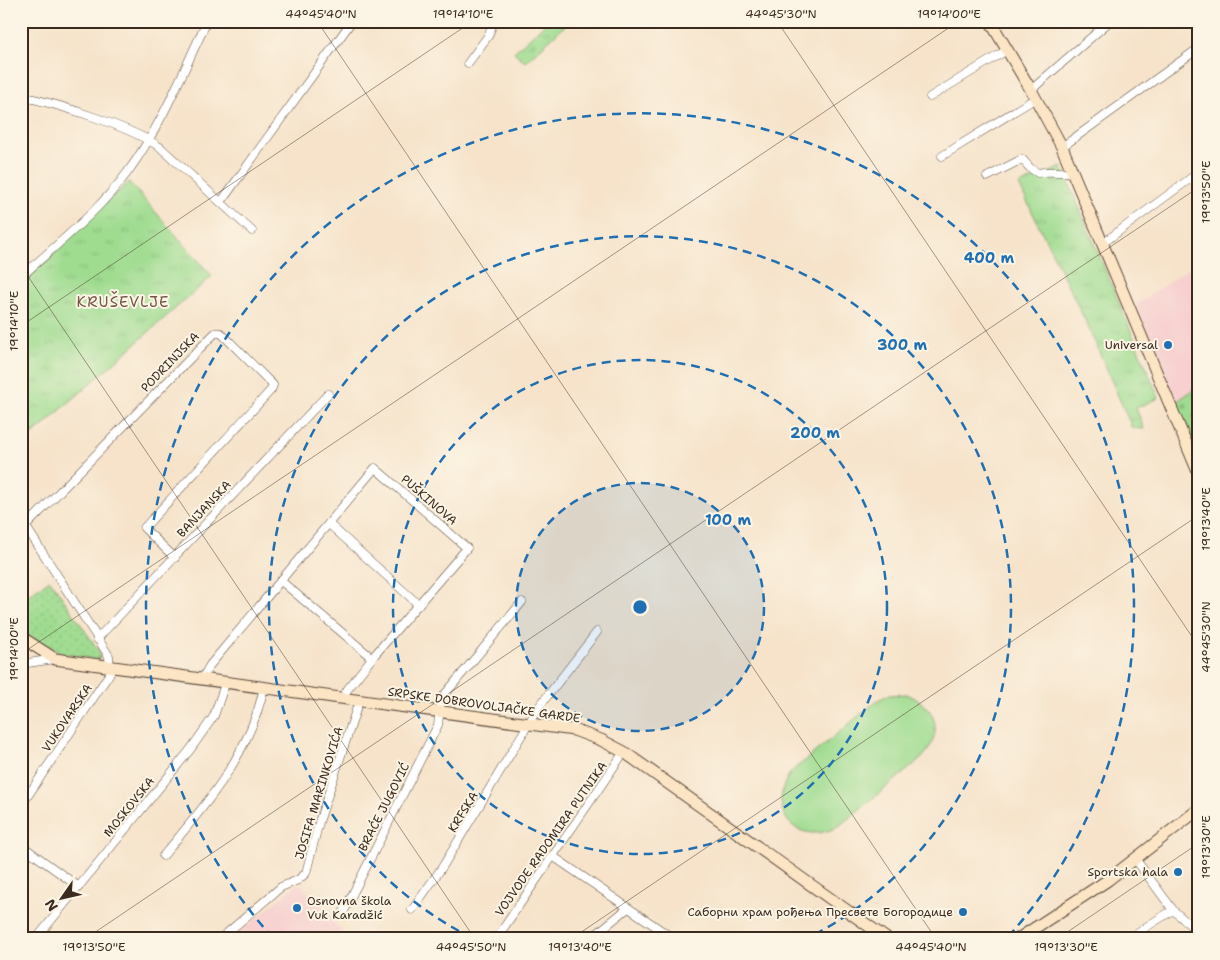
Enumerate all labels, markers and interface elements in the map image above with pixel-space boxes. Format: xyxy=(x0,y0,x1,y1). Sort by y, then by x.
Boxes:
text: 44°45'40"N xyxy=(285,6,357,22)
text: 19°14'10"E xyxy=(433,6,493,22)
text: 44°45'30"N xyxy=(745,6,817,22)
text: 19°14'00"E xyxy=(917,6,981,22)
text: 19°13'50"E xyxy=(1198,161,1214,223)
text: 400 m xyxy=(964,248,1014,268)
text: 19°14'10"E xyxy=(6,291,22,351)
district label: KRUŠEVLJE xyxy=(77,291,169,312)
street label: PODRINJSKA xyxy=(137,328,203,395)
text: 300 m xyxy=(877,335,927,355)
place label: Universal xyxy=(1105,337,1158,353)
marker: Universal xyxy=(1162,339,1174,351)
text: 200 m xyxy=(790,423,840,443)
street label: PUŠKINOVA xyxy=(398,471,461,529)
street label: BANJANSKA xyxy=(173,477,235,541)
text: 19°13'40"E xyxy=(1198,487,1214,551)
text: 100 m xyxy=(705,510,751,530)
centre of rings xyxy=(631,598,649,616)
text: 44°45'30"N xyxy=(1198,601,1214,673)
text: 19°14'00"E xyxy=(6,617,22,681)
street label: VUKOVARSKA xyxy=(38,681,96,755)
street label: SRPSKE DOBROVOLJAČKE GARDE xyxy=(387,684,581,726)
street label: JOSIFA MARINKOVIĆA xyxy=(291,724,347,861)
street label: VOJVODE RADOMIRA PUTNIKA xyxy=(491,758,611,919)
street label: BRAĆE JUGOVIĆ xyxy=(355,760,413,854)
street label: MOSKOVSKA xyxy=(100,773,158,840)
street label: KRFSKA xyxy=(444,788,482,835)
text: 19°13'30"E xyxy=(1198,815,1214,879)
place label: Sportska hala xyxy=(1088,864,1169,880)
marker: Sportska hala xyxy=(1172,866,1184,878)
north arrow xyxy=(38,872,88,922)
place label: Osnovna škola Vuk Karadžić xyxy=(307,893,392,923)
text: N xyxy=(41,896,62,915)
marker: Osnovna škola Vuk Karadžić xyxy=(291,902,303,914)
place label: Саборни храм рођења Пресвете Богородице xyxy=(687,904,953,920)
marker: Саборни храм рођења Пресвете Богородице xyxy=(957,906,969,918)
text: 19°13'50"E xyxy=(63,939,125,955)
text: 44°45'50"N xyxy=(436,939,506,955)
text: 19°13'40"E xyxy=(548,939,612,955)
text: 44°45'40"N xyxy=(895,939,967,955)
text: 19°13'30"E xyxy=(1034,939,1098,955)

